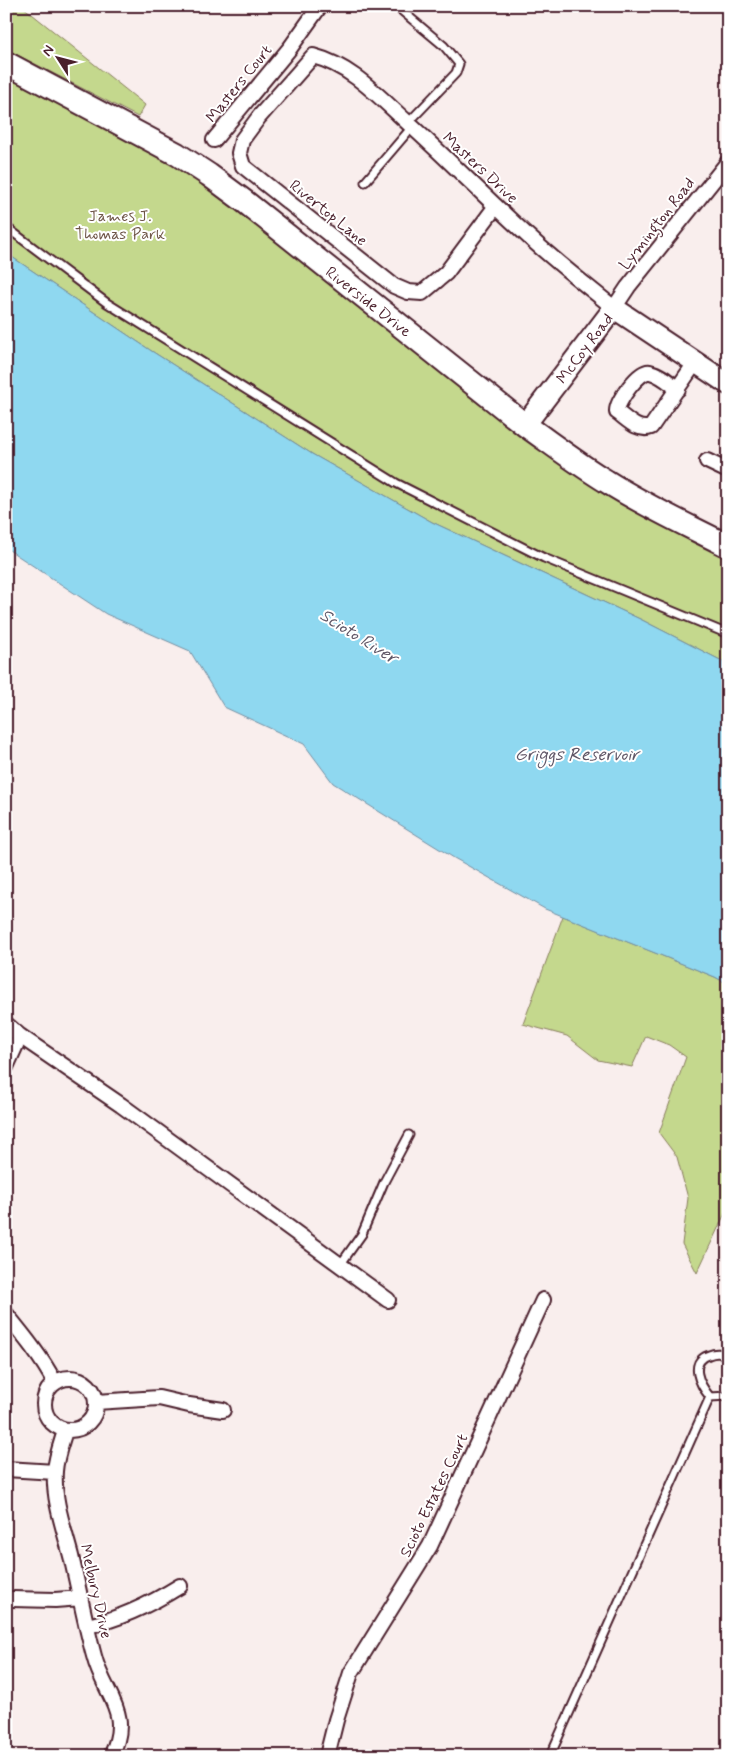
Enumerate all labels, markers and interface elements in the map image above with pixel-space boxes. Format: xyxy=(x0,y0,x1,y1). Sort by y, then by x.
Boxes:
north arrow xyxy=(32,32,82,82)
street label: Masters Court xyxy=(201,41,277,127)
text: N xyxy=(38,42,58,60)
street label: Masters Drive xyxy=(438,128,522,208)
street label: Lymington Road xyxy=(615,173,701,275)
street label: Rivertop Lane xyxy=(285,175,371,251)
park label: James J. Thomas Park xyxy=(75,206,165,245)
street label: Riverside Drive xyxy=(321,262,416,343)
street label: McCoy Road xyxy=(552,309,619,388)
water label: Scioto River xyxy=(315,603,404,672)
water label: Griggs Reservoir xyxy=(515,743,642,769)
street label: Scioto Estates Court xyxy=(395,1430,473,1561)
street label: Melbury Drive xyxy=(74,1542,117,1641)

